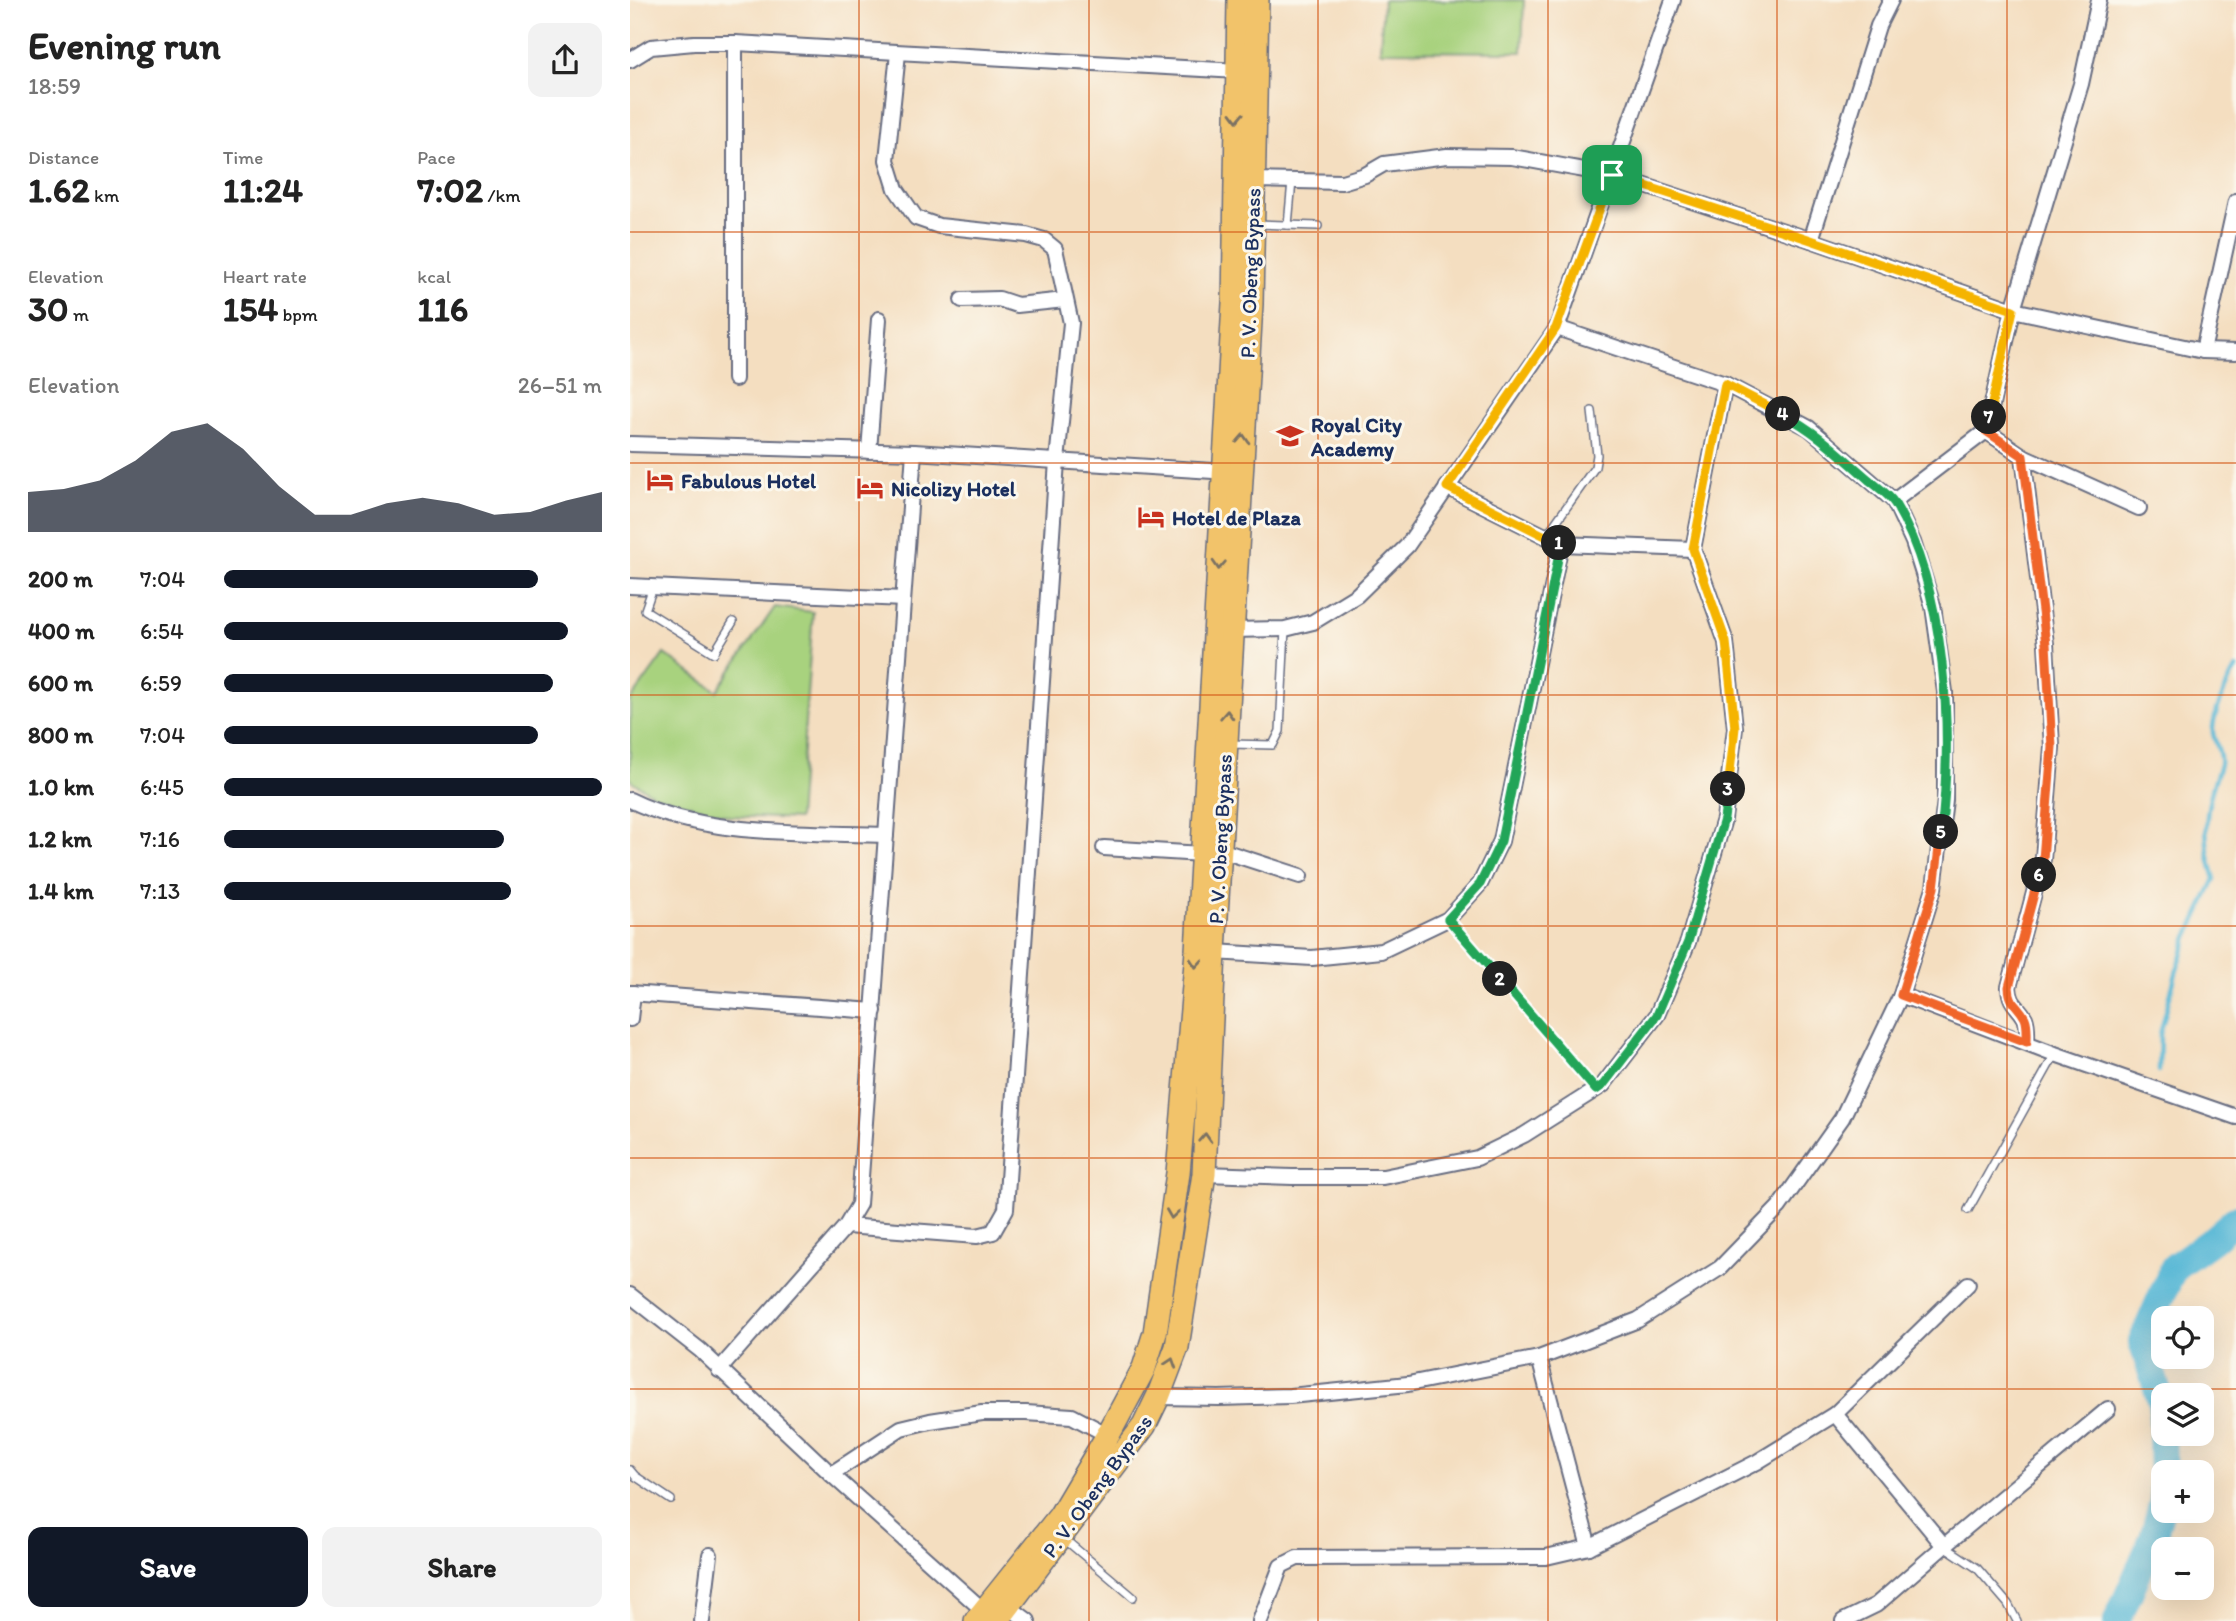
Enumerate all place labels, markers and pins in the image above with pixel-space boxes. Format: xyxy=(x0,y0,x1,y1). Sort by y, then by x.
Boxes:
pin xyxy=(1582,145,1642,205)
pin: 4 xyxy=(1766,396,1800,432)
pin: 7 xyxy=(1972,400,2006,434)
place label: Royal City Academy xyxy=(1310,412,1402,462)
school or university icon: Royal City Academy xyxy=(1275,421,1305,451)
hotel icon: Fabulous Hotel xyxy=(645,465,675,495)
place label: Fabulous Hotel xyxy=(681,468,817,493)
hotel icon: Nicolizy Hotel xyxy=(855,473,885,503)
place label: Nicolizy Hotel xyxy=(891,476,1017,502)
hotel icon: Hotel de Plaza xyxy=(1136,502,1166,532)
place label: Hotel de Plaza xyxy=(1172,505,1301,530)
pin: 1 xyxy=(1542,526,1576,560)
pin: 3 xyxy=(1710,772,1746,806)
pin: 5 xyxy=(1924,814,1958,850)
pin: 6 xyxy=(2022,858,2056,892)
pin: 2 xyxy=(1482,962,1518,996)

